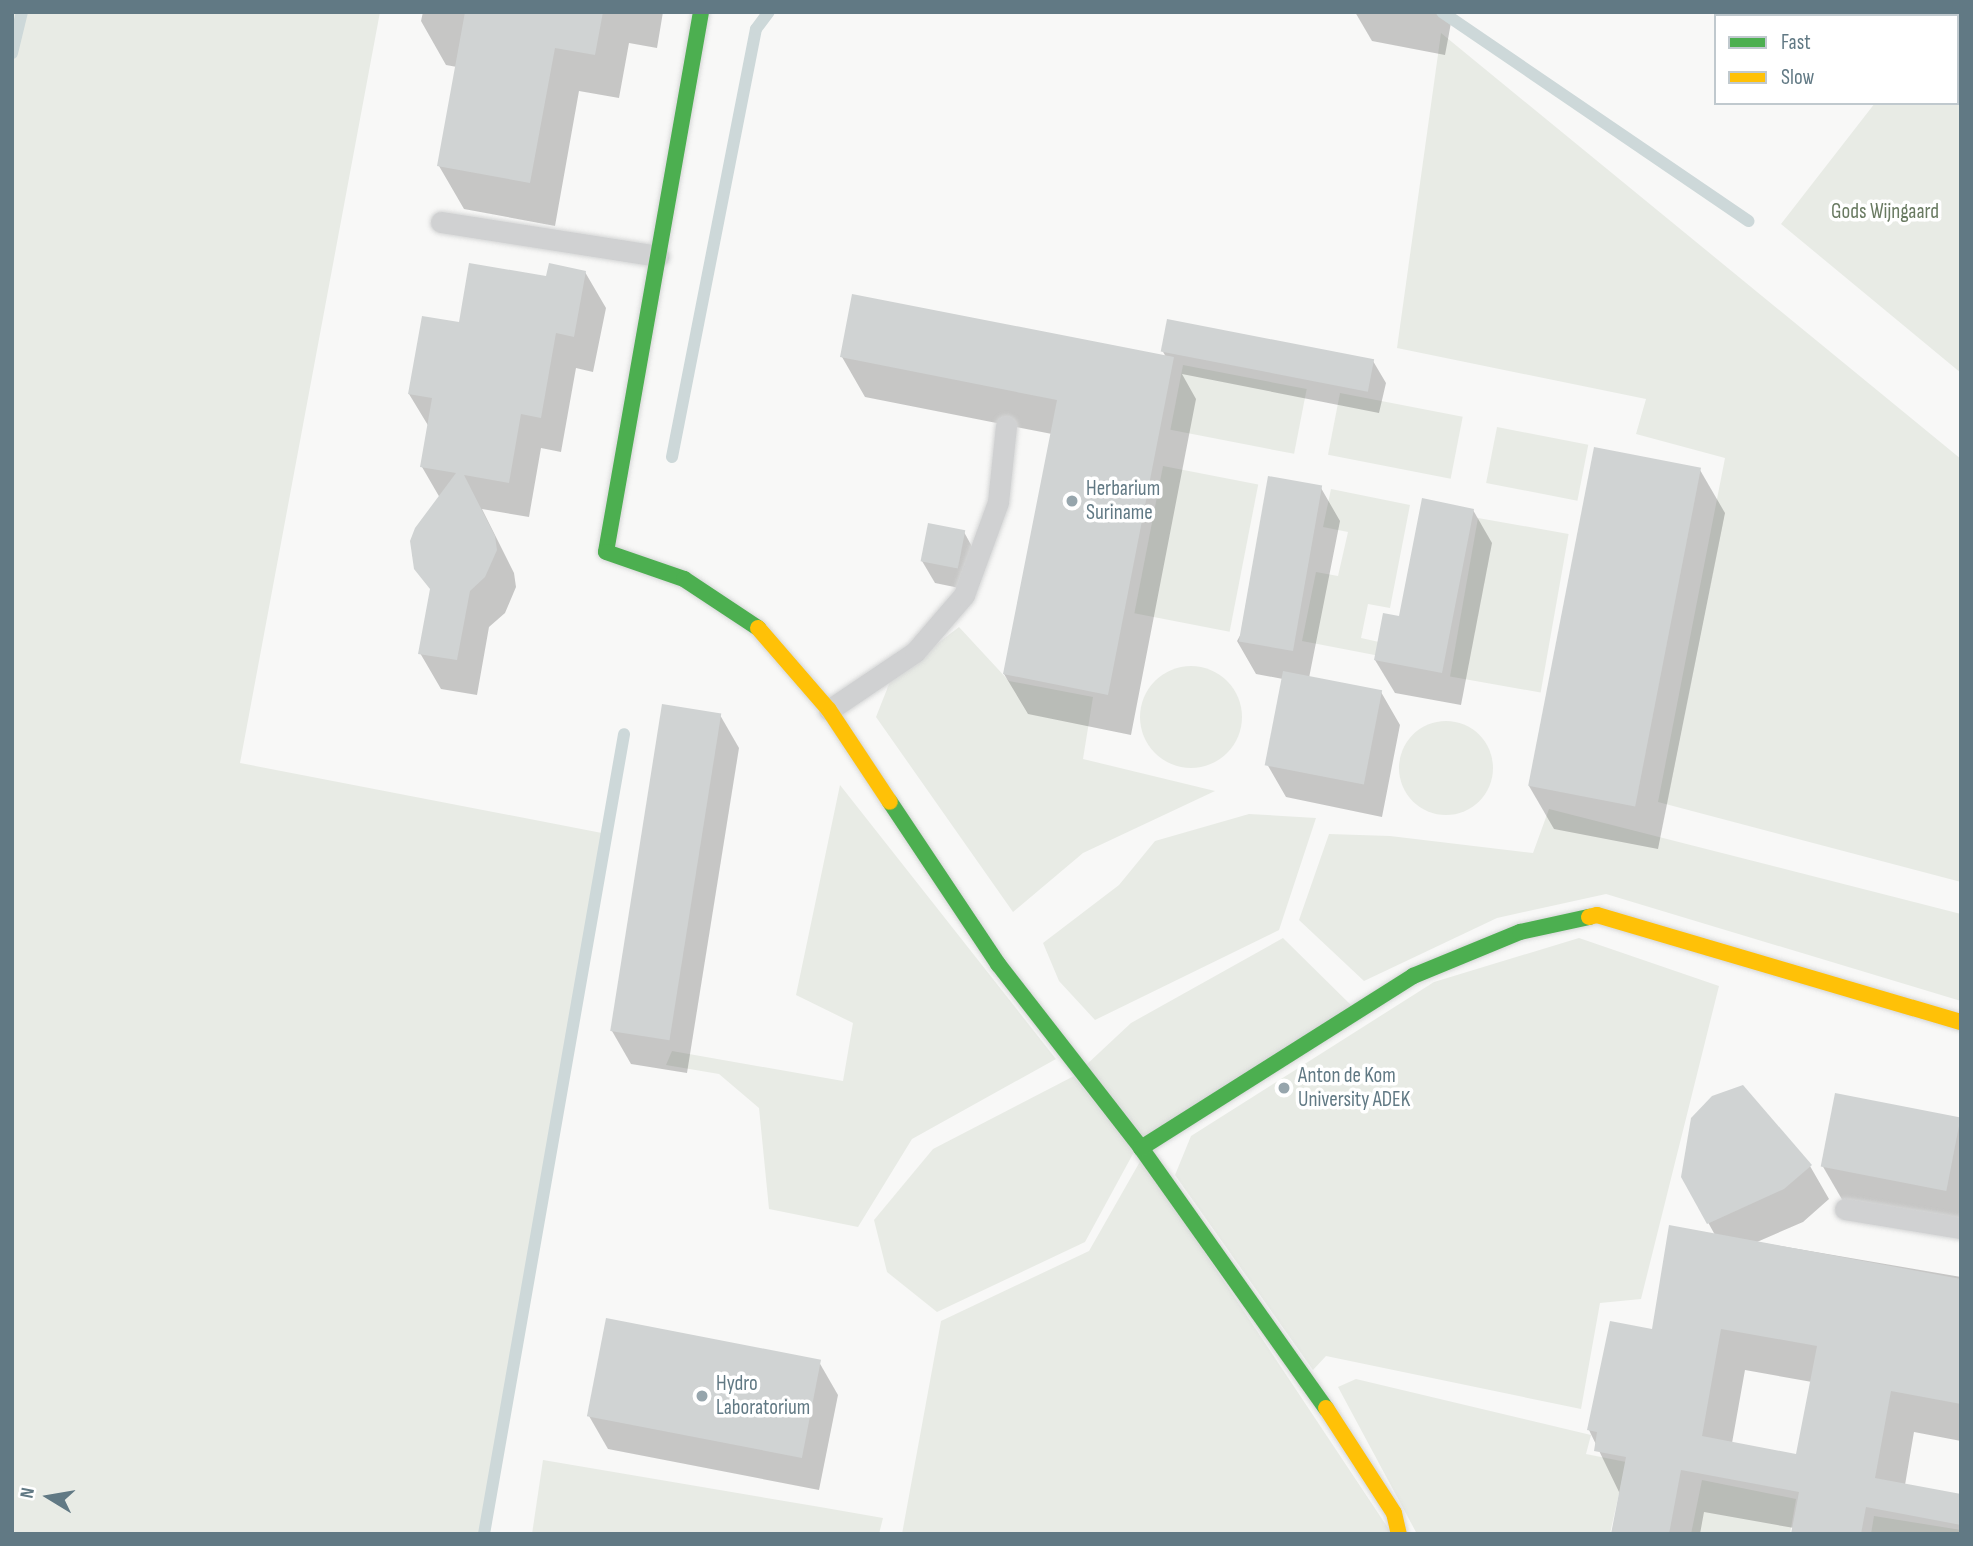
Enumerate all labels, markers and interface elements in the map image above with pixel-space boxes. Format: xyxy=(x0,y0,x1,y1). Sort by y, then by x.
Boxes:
legend xyxy=(1714,14,1959,105)
text: Fast xyxy=(1781,30,1811,55)
text: Slow xyxy=(1781,65,1814,90)
park label: Gods Wijngaard xyxy=(1831,199,1939,225)
place label: Herbarium Suriname xyxy=(1086,476,1160,526)
marker: Herbarium Suriname xyxy=(1064,493,1080,509)
place label: Anton de Kom University ADEK xyxy=(1298,1063,1410,1113)
marker: Anton de Kom University ADEK xyxy=(1276,1080,1292,1096)
place label: Hydro Laboratorium xyxy=(716,1371,810,1421)
marker: Hydro Laboratorium xyxy=(694,1388,710,1404)
north arrow xyxy=(14,1462,84,1532)
text: N xyxy=(16,1486,40,1500)

